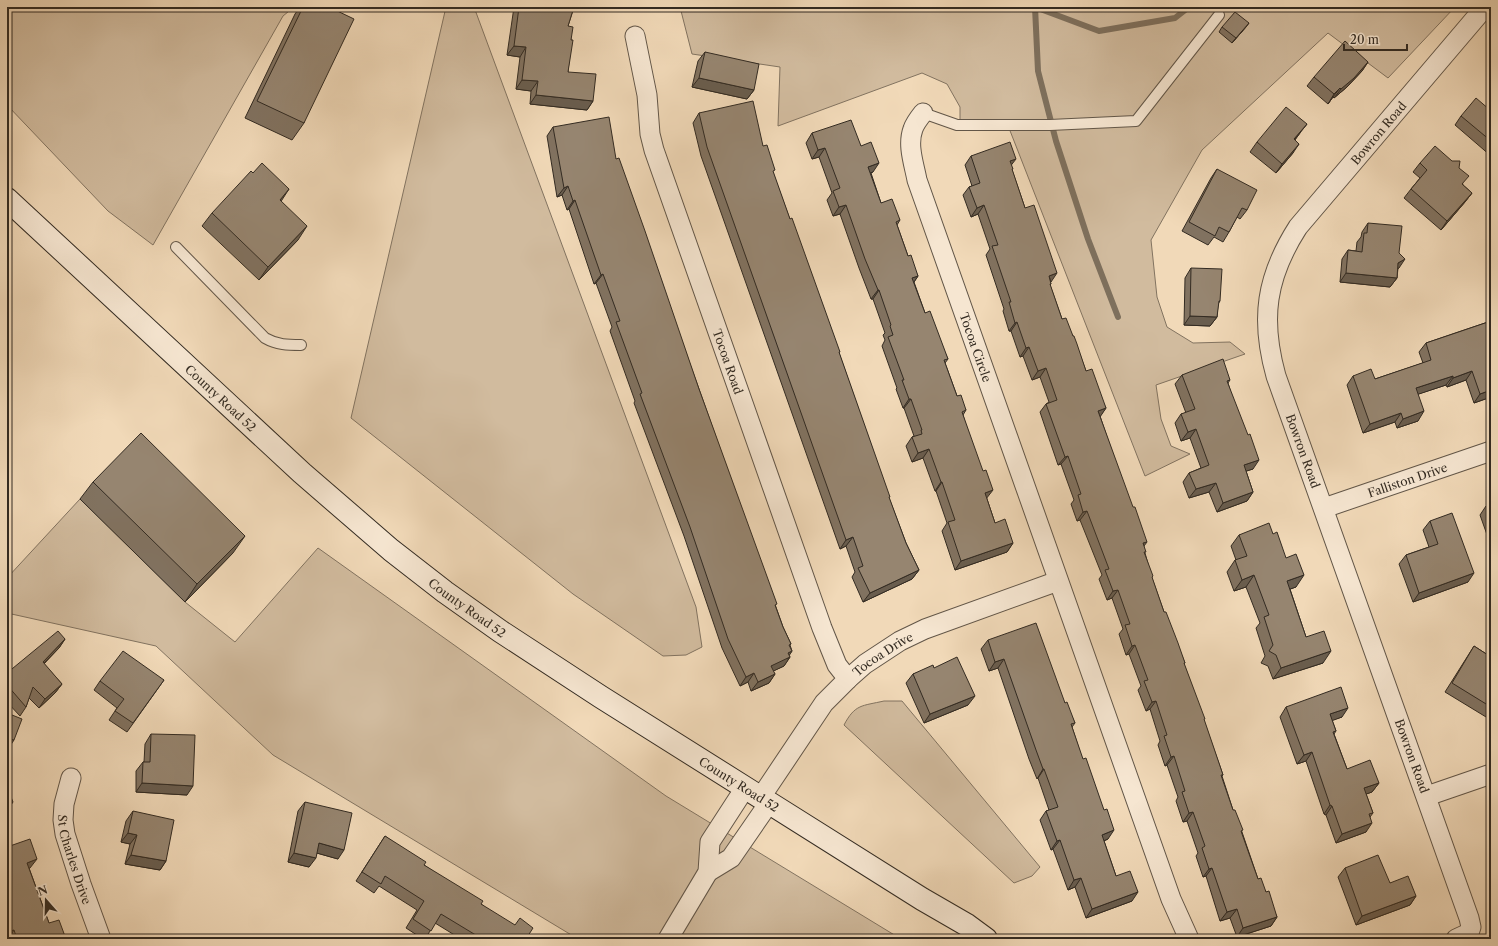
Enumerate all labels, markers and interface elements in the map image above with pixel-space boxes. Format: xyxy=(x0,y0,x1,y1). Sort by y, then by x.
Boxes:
scale bar xyxy=(1344,26,1407,52)
text: 20 m xyxy=(1350,32,1379,47)
street label: Bowron Road xyxy=(1347,98,1410,167)
street label: Tocoa Circle xyxy=(957,310,995,384)
street label: Tocoa Road xyxy=(710,327,747,397)
street label: County Road 52 xyxy=(182,361,260,434)
street label: Bowron Road xyxy=(1283,412,1324,491)
street label: Falliston Drive xyxy=(1365,459,1449,500)
street label: County Road 52 xyxy=(426,575,509,640)
street label: Tocoa Drive xyxy=(849,628,915,679)
street label: Bowron Road xyxy=(1392,717,1433,796)
street label: County Road 52 xyxy=(696,753,782,815)
street label: St Charles Drive xyxy=(55,814,95,906)
north arrow xyxy=(26,880,66,920)
text: N xyxy=(36,882,50,899)

